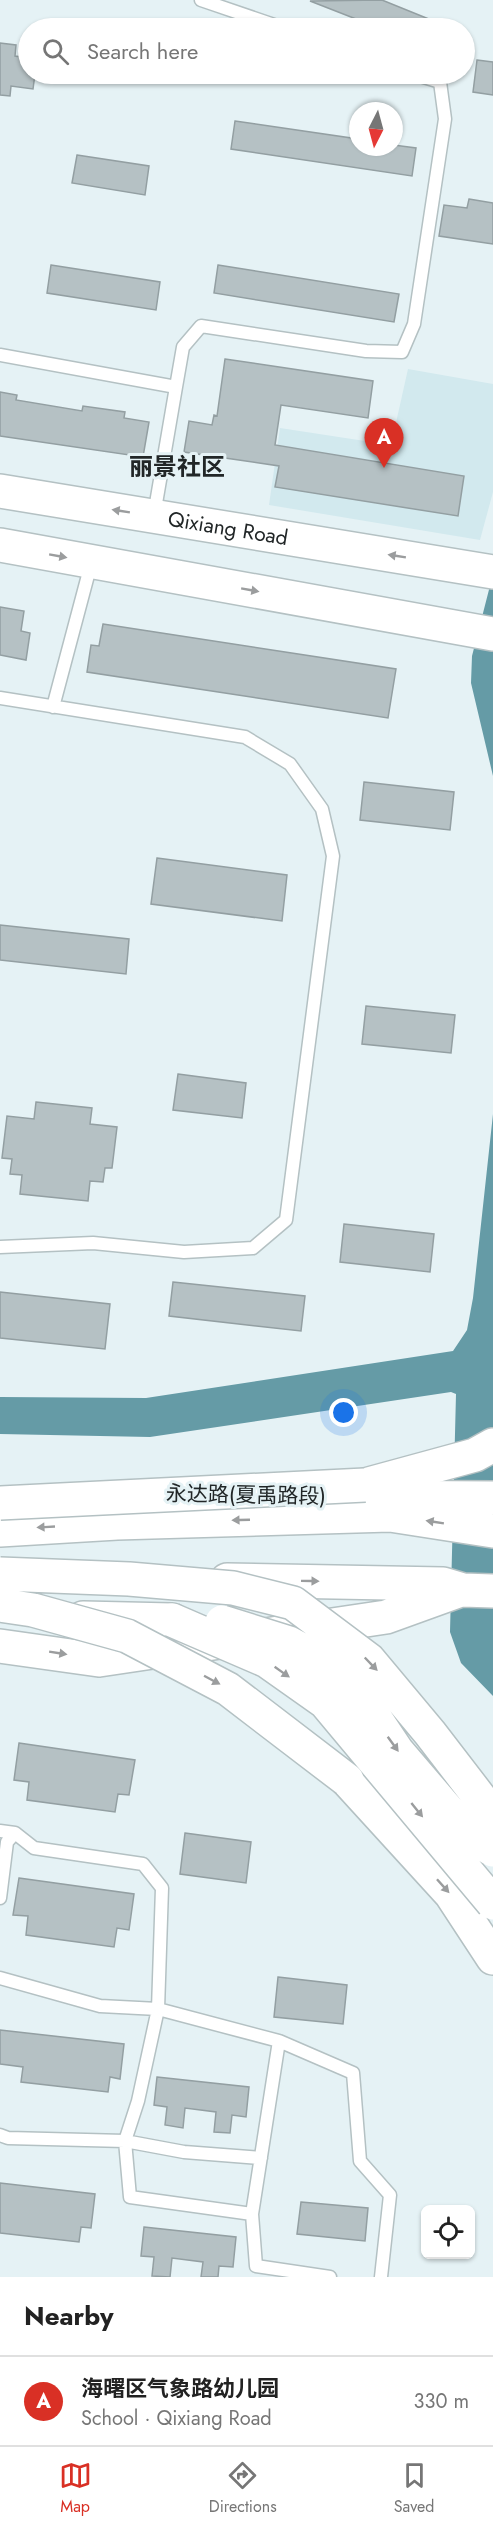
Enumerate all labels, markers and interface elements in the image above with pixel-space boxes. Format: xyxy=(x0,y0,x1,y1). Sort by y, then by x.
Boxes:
search box xyxy=(18,18,475,84)
icon: search xyxy=(39,35,72,68)
text: Search here xyxy=(87,35,198,67)
north arrow xyxy=(349,102,403,156)
pin: A xyxy=(364,418,404,468)
district label: 丽景社区 xyxy=(129,449,225,484)
street label: Qixiang Road xyxy=(166,504,290,553)
one-way arrow xyxy=(112,506,131,515)
one-way arrow xyxy=(48,551,67,560)
one-way arrow xyxy=(387,552,406,561)
one-way arrow xyxy=(240,586,259,595)
your location xyxy=(329,1398,358,1427)
street label: 永达路(夏禹路段) xyxy=(166,1479,326,1511)
one-way arrow xyxy=(231,1515,250,1524)
one-way arrow xyxy=(426,1518,445,1527)
one-way arrow xyxy=(36,1523,55,1532)
one-way arrow xyxy=(301,1577,320,1586)
one-way arrow xyxy=(49,1649,68,1658)
one-way arrow xyxy=(364,1656,378,1671)
one-way arrow xyxy=(273,1666,289,1678)
one-way arrow xyxy=(203,1676,220,1685)
one-way arrow xyxy=(387,1737,399,1752)
one-way arrow xyxy=(410,1802,423,1817)
one-way arrow xyxy=(436,1878,450,1893)
map controls xyxy=(421,2205,475,2259)
button: locate xyxy=(421,2205,475,2259)
text: Nearby xyxy=(24,2297,113,2335)
text: 海曙区气象路幼儿园 xyxy=(81,2372,279,2404)
text: A xyxy=(36,2387,51,2416)
text: 330 m xyxy=(414,2387,469,2416)
text: School · Qixiang Road xyxy=(81,2404,272,2433)
tab: Map xyxy=(59,2459,92,2518)
tab: Directions xyxy=(209,2459,277,2518)
tab: Saved xyxy=(394,2459,434,2518)

